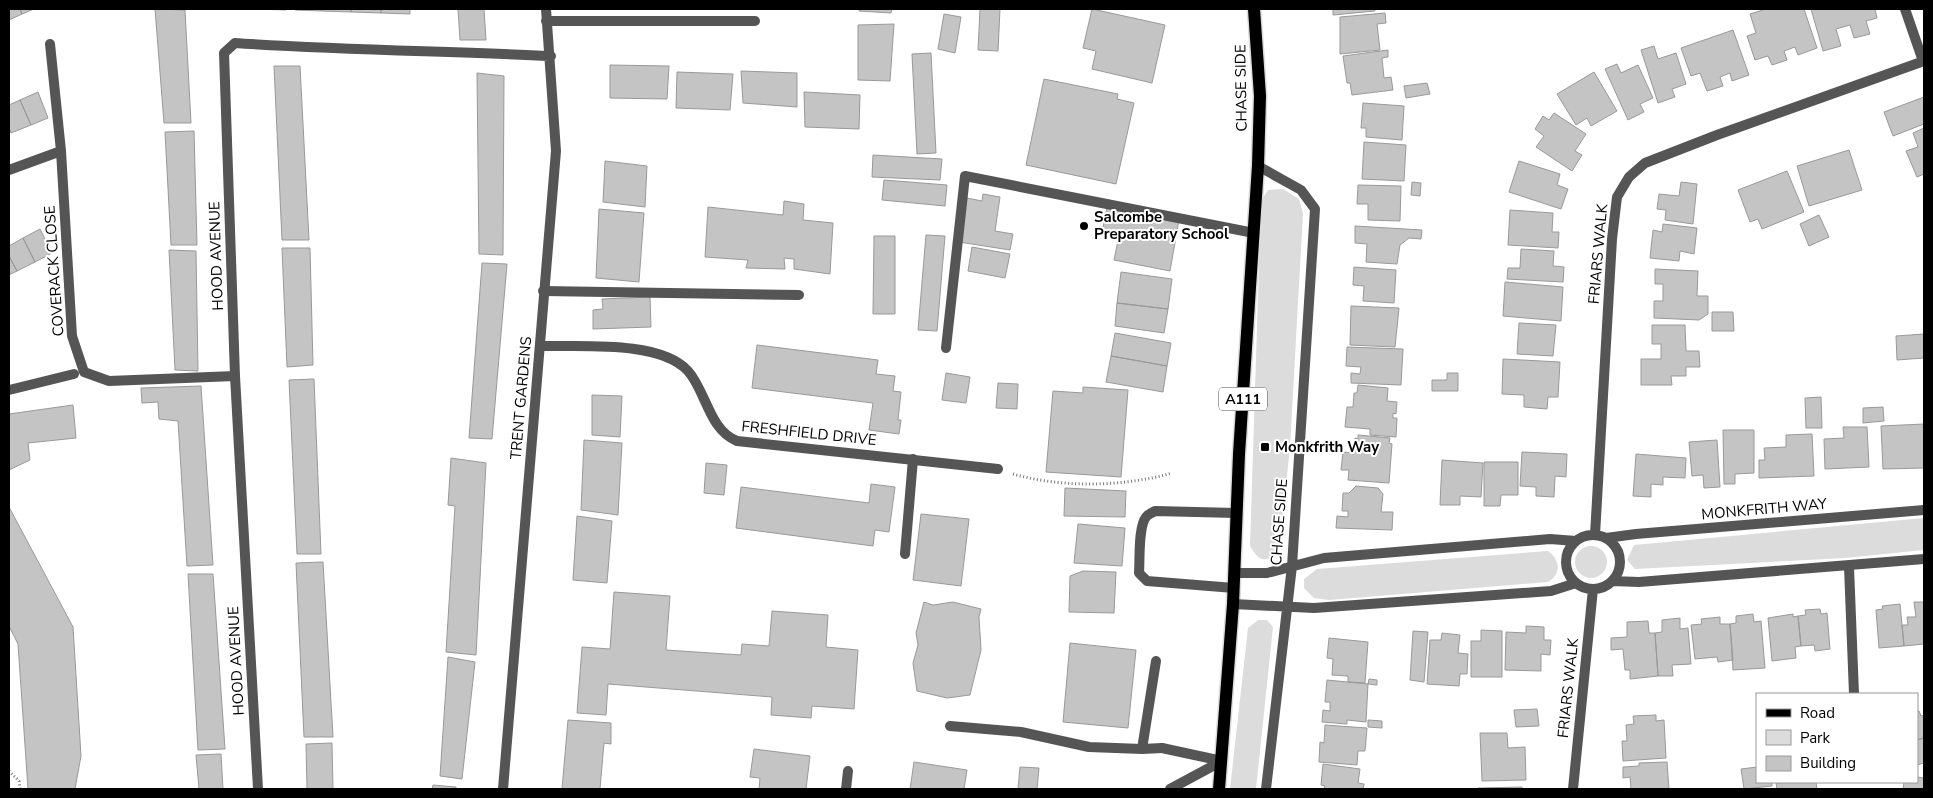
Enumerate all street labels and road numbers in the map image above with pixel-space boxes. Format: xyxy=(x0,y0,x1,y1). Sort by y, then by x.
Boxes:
street label: CHASE SIDE xyxy=(1230,44,1252,132)
street label: HOOD AVENUE xyxy=(204,201,228,311)
street label: FRIARS WALK xyxy=(1584,203,1612,305)
street label: COVERACK CLOSE xyxy=(39,205,69,337)
street label: TRENT GARDENS xyxy=(506,335,536,461)
road number: A111 xyxy=(1219,388,1267,410)
street label: FRESHFIELD DRIVE xyxy=(741,416,877,450)
street label: CHASE SIDE xyxy=(1266,478,1292,566)
street label: MONKFRITH WAY xyxy=(1700,493,1829,524)
street label: HOOD AVENUE xyxy=(223,606,249,716)
street label: FRIARS WALK xyxy=(1553,636,1583,739)

